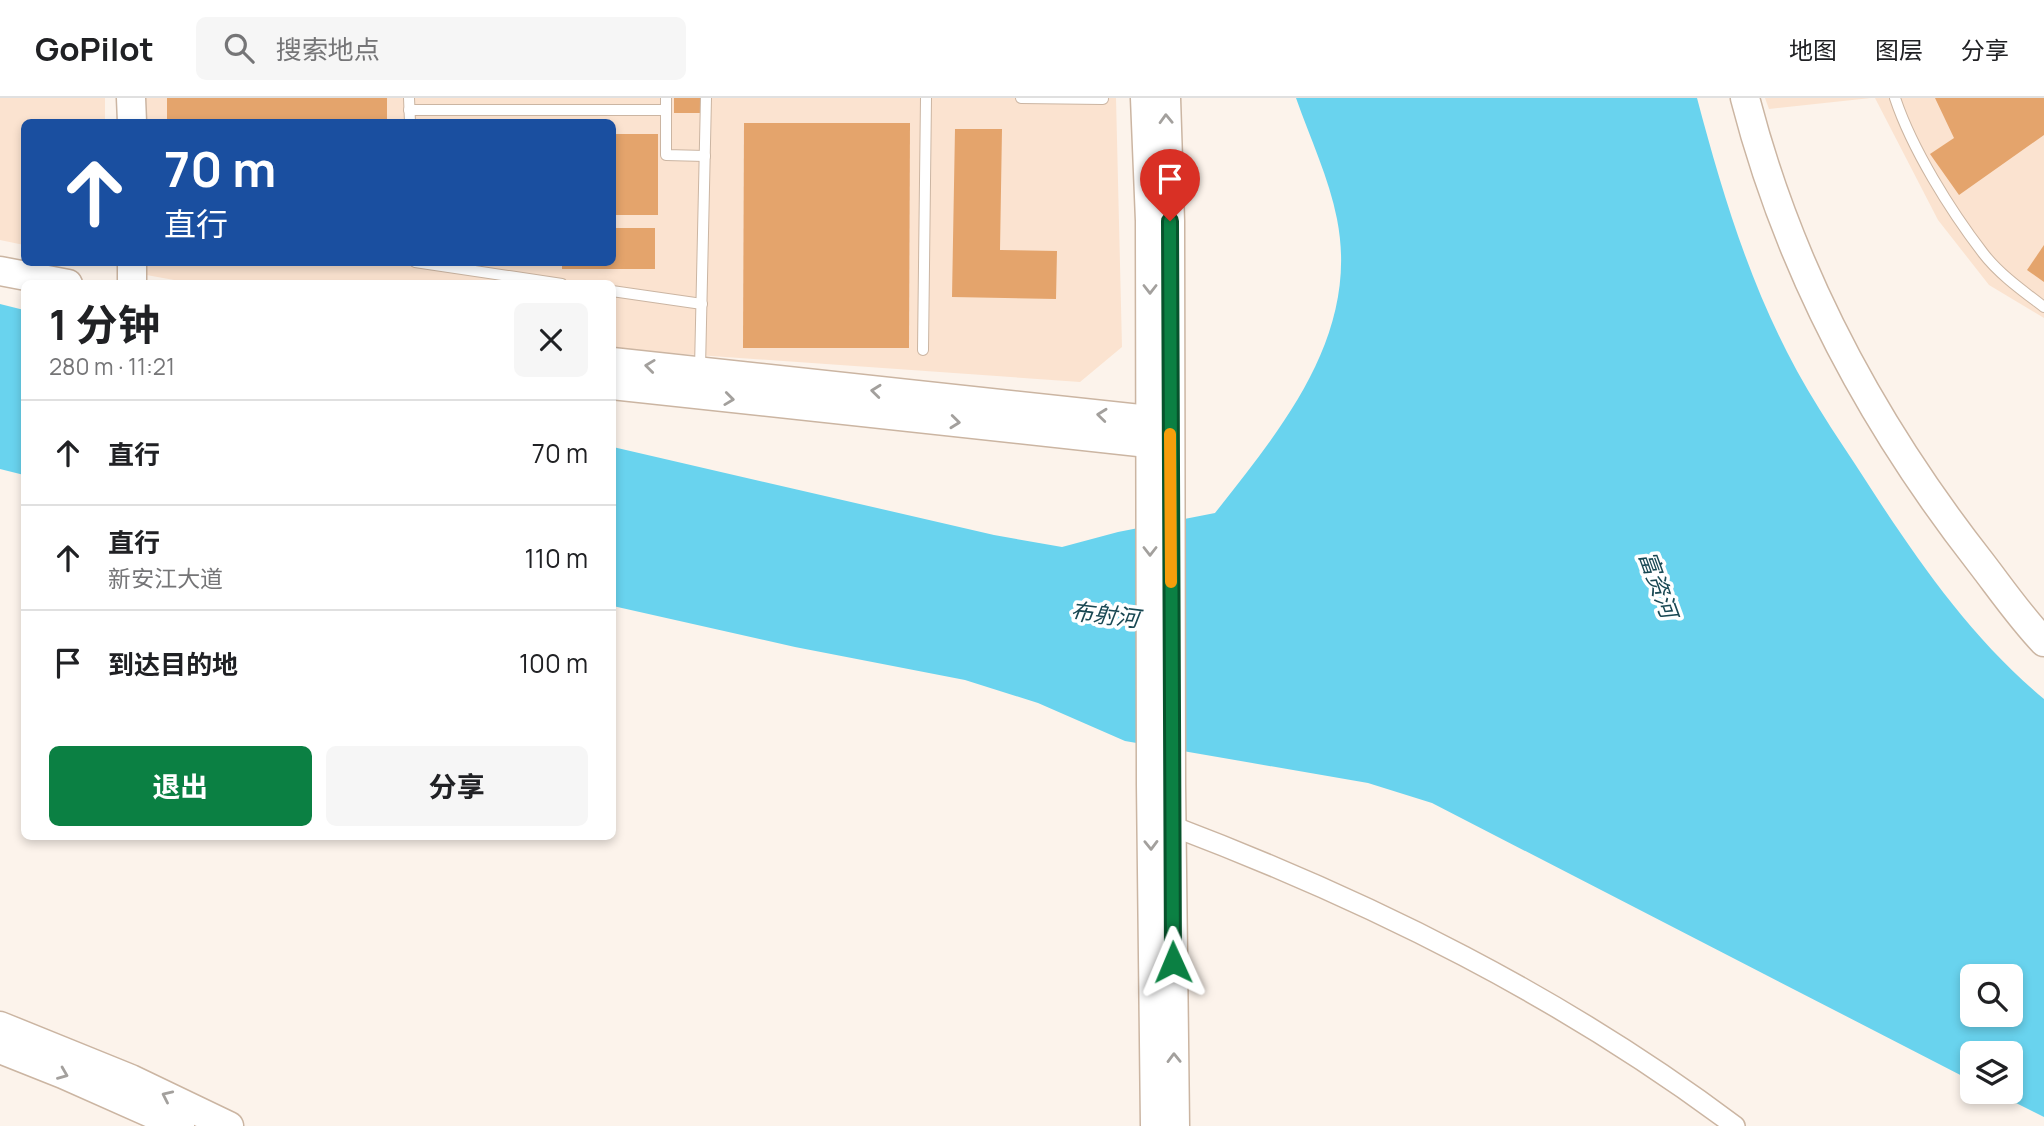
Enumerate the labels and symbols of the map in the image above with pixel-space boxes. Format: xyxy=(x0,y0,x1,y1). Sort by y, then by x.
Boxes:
one-way arrow xyxy=(1159,114,1174,125)
pin xyxy=(1140,149,1200,221)
one-way arrow xyxy=(1142,284,1158,294)
one-way arrow xyxy=(644,359,656,374)
one-way arrow xyxy=(870,383,882,398)
one-way arrow xyxy=(723,391,735,406)
one-way arrow xyxy=(1097,408,1108,423)
one-way arrow xyxy=(950,414,961,429)
one-way arrow xyxy=(1142,546,1158,557)
water label: 富资河 xyxy=(1632,546,1687,626)
water label: 布射河 xyxy=(1069,594,1145,635)
one-way arrow xyxy=(1144,840,1159,851)
position arrow xyxy=(1136,925,1210,999)
one-way arrow xyxy=(1166,1052,1182,1063)
one-way arrow xyxy=(57,1066,69,1080)
one-way arrow xyxy=(162,1090,174,1104)

